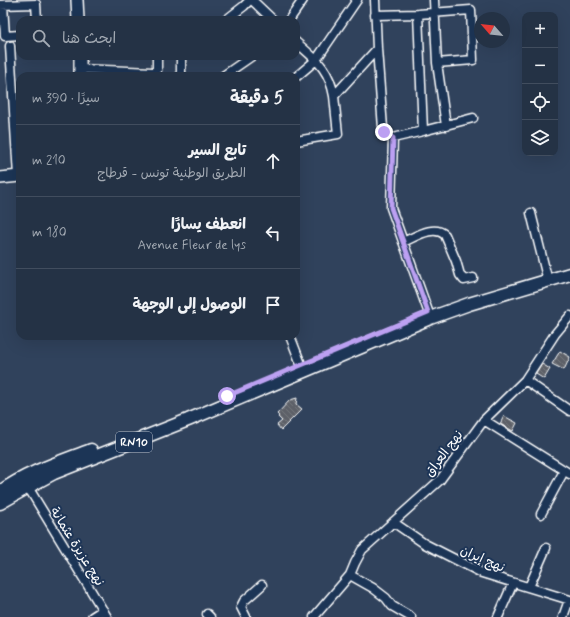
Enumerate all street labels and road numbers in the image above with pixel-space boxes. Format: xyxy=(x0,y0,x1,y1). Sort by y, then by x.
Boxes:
street label: نهج العراق xyxy=(421,427,467,480)
road number: RN10 xyxy=(116,432,152,452)
street label: نهج عزيزة عثمانة xyxy=(46,504,108,589)
street label: نهج إيران xyxy=(458,542,507,577)

